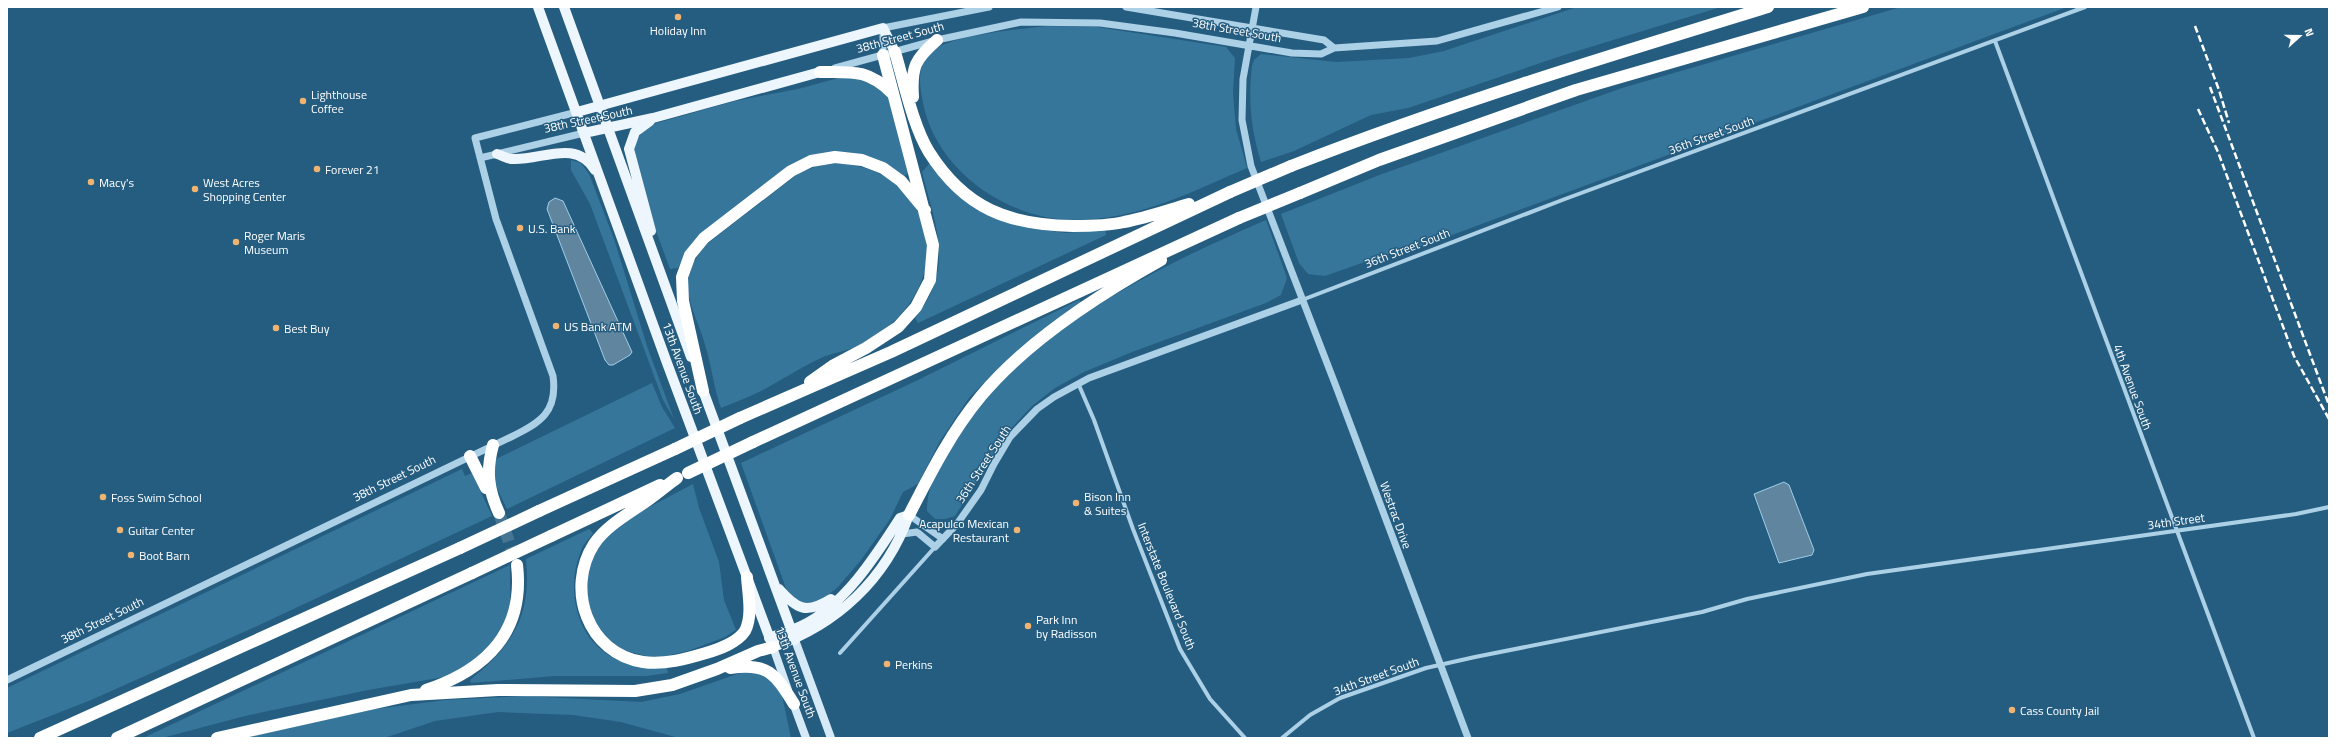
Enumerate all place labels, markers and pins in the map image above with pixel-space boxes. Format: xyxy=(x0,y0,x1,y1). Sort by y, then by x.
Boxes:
marker: Holiday Inn xyxy=(673,12,683,22)
place label: Holiday Inn xyxy=(650,21,706,40)
place label: Lighthouse Coffee xyxy=(311,85,367,118)
marker: Lighthouse Coffee xyxy=(298,96,308,106)
place label: Forever 21 xyxy=(325,160,379,179)
marker: Forever 21 xyxy=(312,164,322,174)
place label: Macy's xyxy=(99,173,135,192)
place label: West Acres Shopping Center xyxy=(203,173,286,206)
marker: Macy's xyxy=(86,177,96,187)
marker: West Acres Shopping Center xyxy=(190,184,200,194)
place label: U.S. Bank xyxy=(528,219,576,238)
marker: U.S. Bank xyxy=(515,223,525,233)
place label: Roger Maris Museum xyxy=(244,226,306,259)
marker: Roger Maris Museum xyxy=(231,237,241,247)
place label: US Bank ATM xyxy=(564,317,632,336)
place label: Best Buy xyxy=(284,319,330,338)
marker: US Bank ATM xyxy=(551,321,561,331)
marker: Best Buy xyxy=(271,323,281,333)
place label: Bison Inn & Suites xyxy=(1084,487,1131,520)
place label: Foss Swim School xyxy=(111,488,202,507)
marker: Foss Swim School xyxy=(98,492,108,502)
marker: Bison Inn & Suites xyxy=(1071,498,1081,508)
place label: Acapulco Mexican Restaurant xyxy=(919,514,1010,547)
place label: Guitar Center xyxy=(128,521,195,540)
marker: Guitar Center xyxy=(115,525,125,535)
marker: Acapulco Mexican Restaurant xyxy=(1012,525,1022,535)
place label: Boot Barn xyxy=(139,546,190,565)
marker: Boot Barn xyxy=(126,550,136,560)
place label: Park Inn by Radisson xyxy=(1036,610,1097,643)
marker: Park Inn by Radisson xyxy=(1023,621,1033,631)
place label: Perkins xyxy=(895,655,933,674)
marker: Perkins xyxy=(882,659,892,669)
place label: Cass County Jail xyxy=(2020,701,2099,720)
marker: Cass County Jail xyxy=(2007,705,2017,715)

